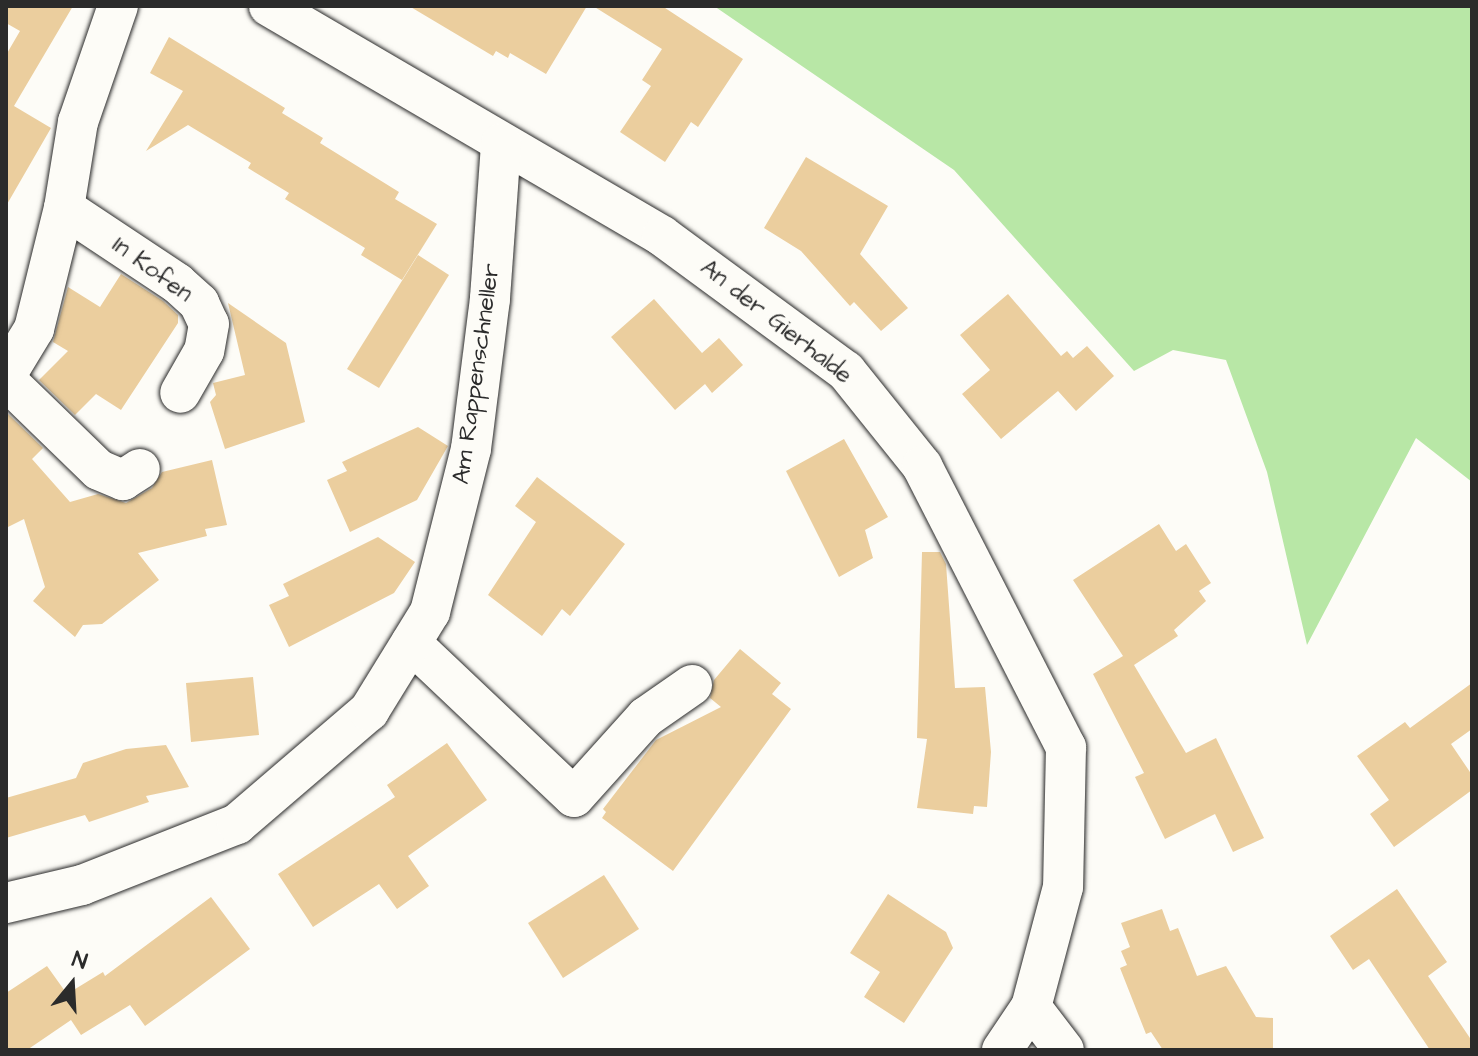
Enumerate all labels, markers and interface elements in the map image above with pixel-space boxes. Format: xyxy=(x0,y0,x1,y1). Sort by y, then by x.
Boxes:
street label: In Kofen xyxy=(106,231,198,309)
street label: An der Gierhalde xyxy=(694,254,858,390)
street label: Am Rappenschneller xyxy=(447,262,507,486)
north arrow xyxy=(32,944,112,1024)
text: N xyxy=(68,944,91,978)

